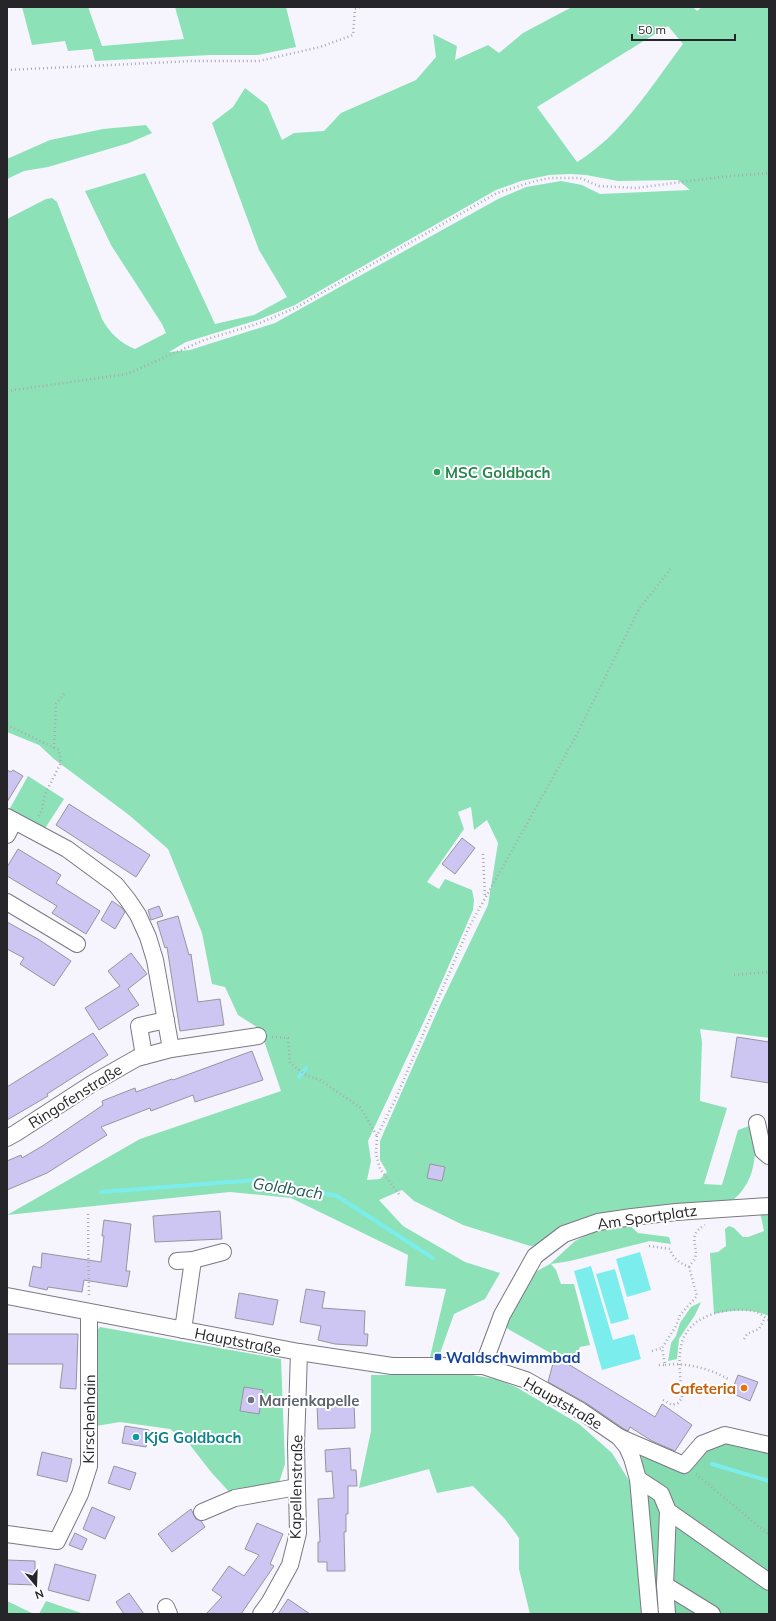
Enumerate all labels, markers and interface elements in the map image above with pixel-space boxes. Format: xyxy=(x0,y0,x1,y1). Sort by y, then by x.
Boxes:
scale bar xyxy=(632,16,735,42)
text: 50 m xyxy=(638,22,666,37)
place label: MSC Goldbach xyxy=(445,463,551,482)
marker: MSC Goldbach xyxy=(432,467,442,477)
street label: Ringofenstraße xyxy=(25,1060,125,1132)
water label: Goldbach xyxy=(251,1173,325,1203)
street label: Am Sportplatz xyxy=(596,1201,698,1233)
street label: Hauptstraße xyxy=(193,1323,283,1359)
place label: Waldschwimmbad xyxy=(446,1348,581,1367)
marker: Waldschwimmbad xyxy=(433,1352,443,1362)
street label: Hauptstraße xyxy=(520,1373,606,1433)
street label: Kirschenhain xyxy=(79,1374,99,1464)
place label: Cafeteria xyxy=(670,1379,736,1398)
marker: Cafeteria xyxy=(739,1383,749,1393)
place label: Marienkapelle xyxy=(259,1391,360,1410)
marker: Marienkapelle xyxy=(246,1395,256,1405)
place label: KjG Goldbach xyxy=(144,1428,242,1447)
marker: KjG Goldbach xyxy=(131,1432,141,1442)
street label: Kapellenstraße xyxy=(286,1435,306,1539)
north arrow xyxy=(16,1565,56,1605)
text: N xyxy=(33,1586,45,1602)

